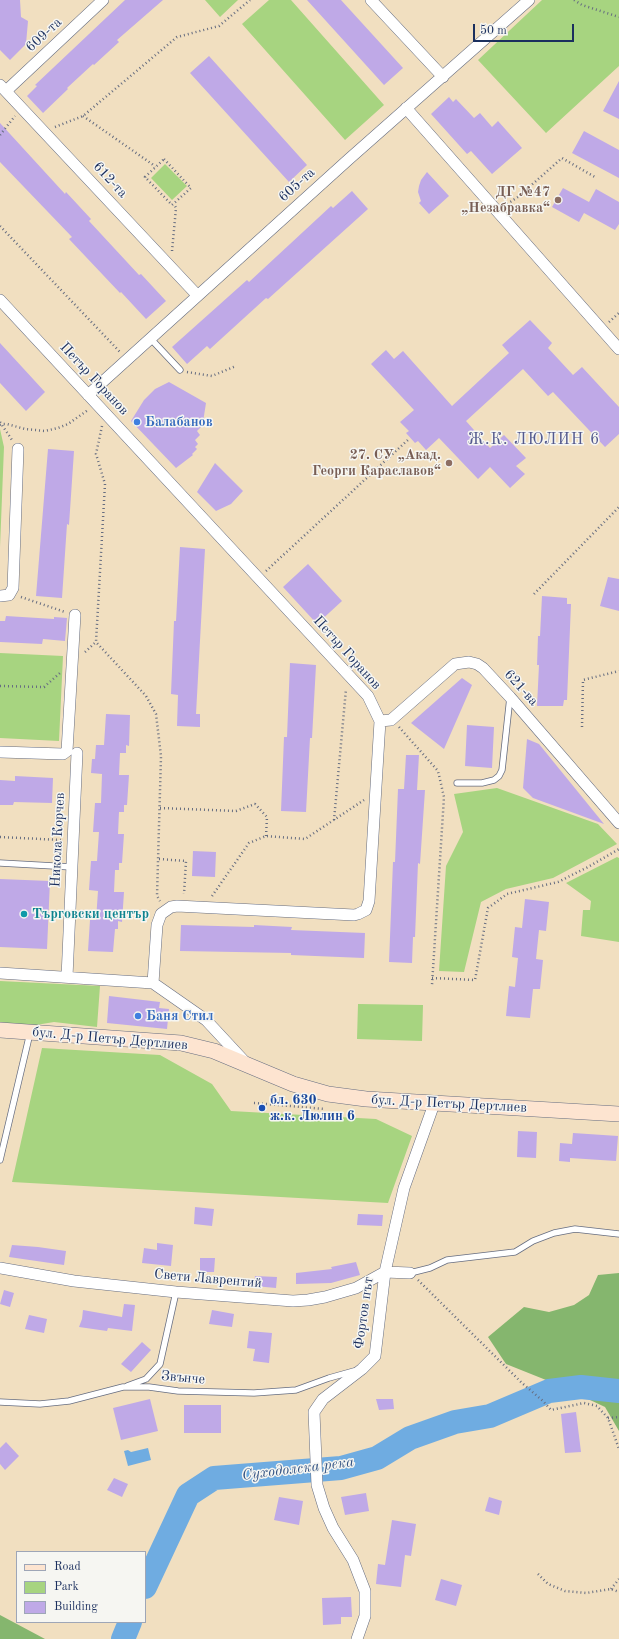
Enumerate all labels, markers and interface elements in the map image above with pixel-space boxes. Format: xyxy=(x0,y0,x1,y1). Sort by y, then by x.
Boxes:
street label: 609-та xyxy=(23,14,65,56)
scale bar xyxy=(475,16,576,42)
text: 50 m xyxy=(480,25,507,37)
street label: 612-та xyxy=(89,159,131,201)
street label: 605-та xyxy=(275,164,319,206)
place label: ДГ №47 „Незабравка“ xyxy=(461,184,550,216)
marker: ДГ №47 „Незабравка“ xyxy=(553,195,563,205)
street label: Петър Горанов xyxy=(56,339,132,419)
place label: Балабанов xyxy=(145,414,213,430)
marker: Балабанов xyxy=(132,417,142,427)
district label: Ж.К. ЛЮЛИН 6 xyxy=(468,430,600,450)
place label: 27. СУ „Акад. Георги Караславов“ xyxy=(312,447,441,480)
marker: 27. СУ „Акад. Георги Караславов“ xyxy=(444,458,454,468)
street label: Петър Горанов xyxy=(310,613,384,693)
street label: 621-ва xyxy=(500,666,542,710)
street label: Никола Корчев xyxy=(47,792,69,888)
place label: Търговски център xyxy=(32,906,149,922)
marker: Търговски център xyxy=(19,909,29,919)
place label: Баня Стил xyxy=(146,1008,214,1024)
marker: Баня Стил xyxy=(133,1011,143,1021)
street label: бул. Д-р Петър Дертлиев xyxy=(32,1024,188,1054)
place label: бл. 630 ж.к. Люлин 6 xyxy=(270,1092,355,1124)
street label: бул. Д-р Петър Дертлиев xyxy=(371,1092,527,1116)
marker: бл. 630 ж.к. Люлин 6 xyxy=(257,1103,267,1113)
street label: Свети Лаврентий xyxy=(153,1266,263,1292)
street label: Фортов път xyxy=(351,1276,377,1350)
street label: Звънче xyxy=(160,1368,206,1388)
water label: Суходолска река xyxy=(241,1453,355,1485)
legend xyxy=(16,1551,146,1623)
text: Road xyxy=(54,1561,81,1573)
text: Park xyxy=(54,1581,79,1593)
text: Building xyxy=(54,1601,98,1613)

